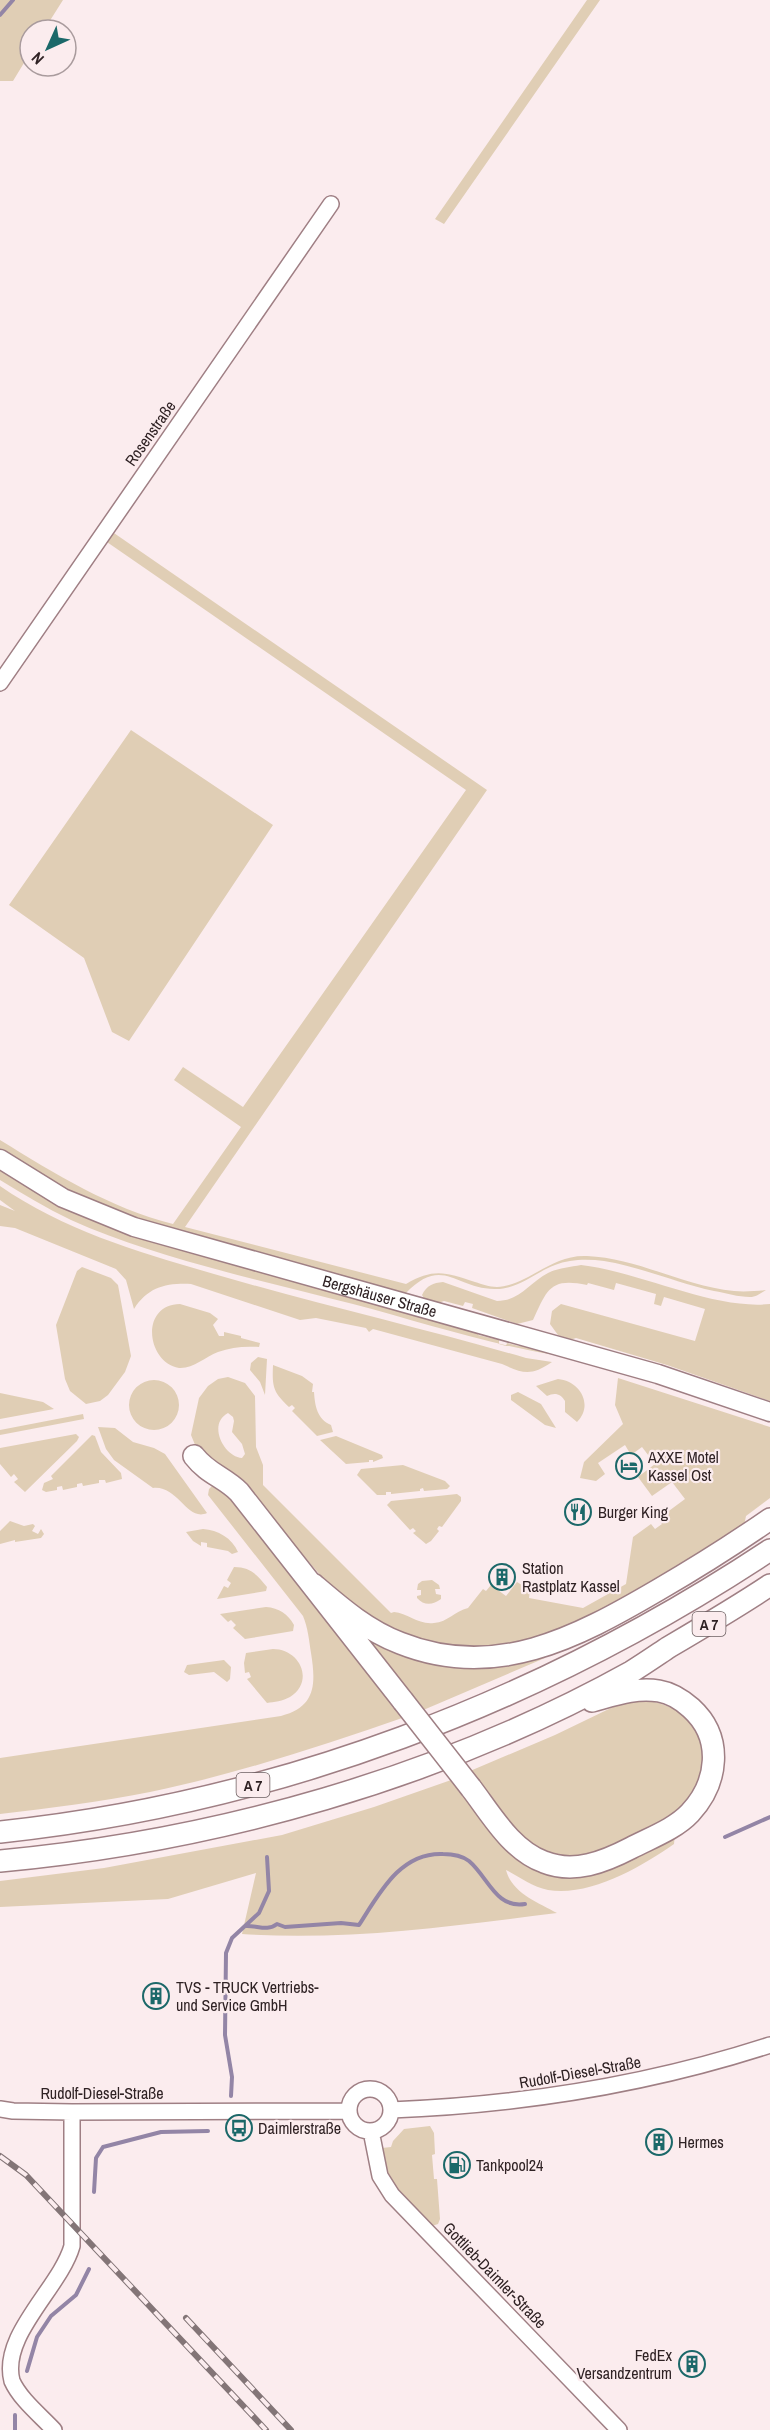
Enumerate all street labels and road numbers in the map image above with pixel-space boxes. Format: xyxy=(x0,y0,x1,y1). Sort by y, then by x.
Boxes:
street label: Rosenstraße xyxy=(119,396,181,470)
street label: Bergshäuser Straße xyxy=(320,1269,439,1322)
road number: A 7 xyxy=(692,1612,726,1636)
road number: A 7 xyxy=(236,1773,270,1797)
street label: Rudolf-Diesel-Straße xyxy=(517,2050,643,2094)
street label: Rudolf-Diesel-Straße xyxy=(40,2082,164,2104)
street label: Gottlieb-Daimler-Straße xyxy=(438,2217,552,2333)

